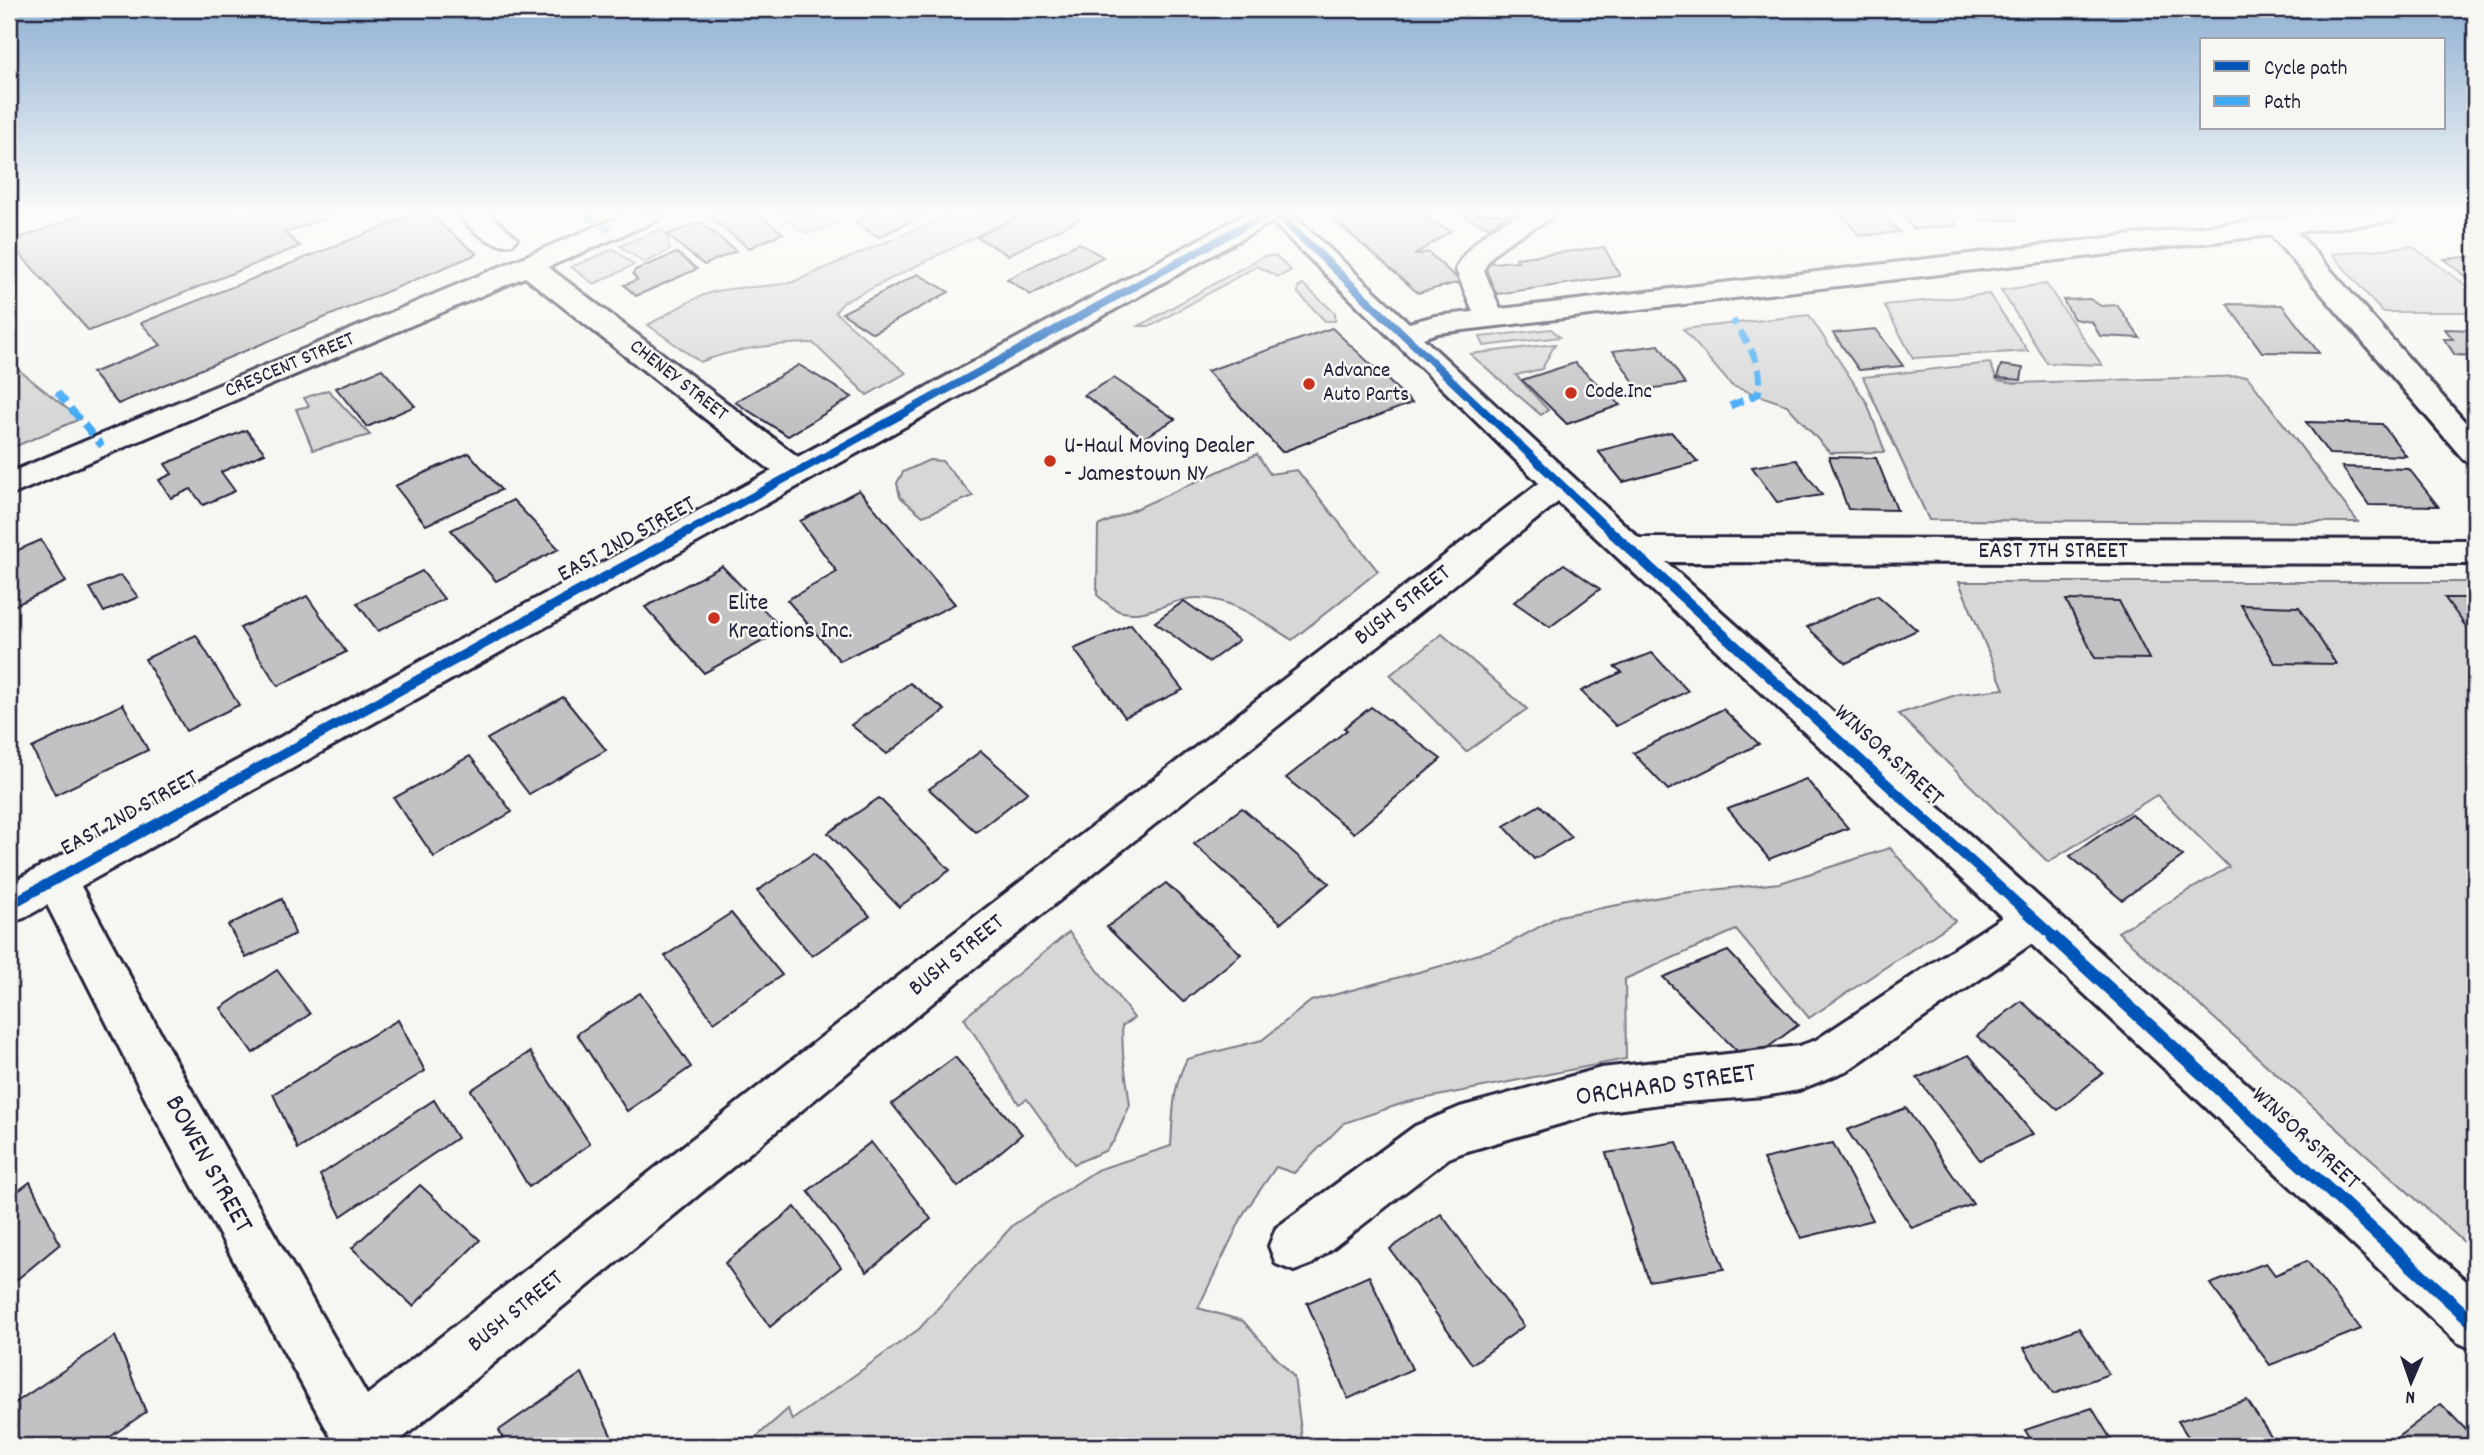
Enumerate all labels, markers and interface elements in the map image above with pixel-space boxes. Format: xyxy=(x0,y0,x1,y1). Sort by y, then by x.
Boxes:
legend xyxy=(2200,38,2446,130)
text: Cycle path xyxy=(2264,55,2347,85)
text: Path xyxy=(2264,89,2301,119)
street label: CRESCENT STREET xyxy=(221,325,360,407)
street label: CHENEY STREET xyxy=(622,333,734,430)
place label: Advance Auto Parts xyxy=(1323,357,1409,411)
marker: Advance Auto Parts xyxy=(1301,376,1317,392)
place label: Code.Inc xyxy=(1585,378,1652,408)
marker: Code.Inc xyxy=(1563,385,1579,401)
place label: U-Haul Moving Dealer - Jamestown NY xyxy=(1064,430,1255,492)
marker: U-Haul Moving Dealer - Jamestown NY xyxy=(1042,453,1058,469)
street label: EAST 2ND STREET xyxy=(552,488,703,592)
street label: EAST 7TH STREET xyxy=(1978,535,2128,569)
street label: BUSH STREET xyxy=(1347,557,1459,655)
place label: Elite Kreations Inc. xyxy=(728,587,853,649)
marker: Elite Kreations Inc. xyxy=(706,610,722,626)
street label: WINSOR STREET xyxy=(1825,697,1951,815)
street label: EAST 2ND STREET xyxy=(55,762,206,866)
street label: BUSH STREET xyxy=(902,906,1013,1005)
street label: ORCHARD STREET xyxy=(1573,1055,1759,1119)
street label: WINSOR STREET xyxy=(2243,1080,2367,1199)
street label: BOWEN STREET xyxy=(153,1089,261,1241)
street label: BUSH STREET xyxy=(461,1262,572,1361)
north arrow xyxy=(2376,1346,2446,1416)
text: N xyxy=(2405,1382,2416,1409)

